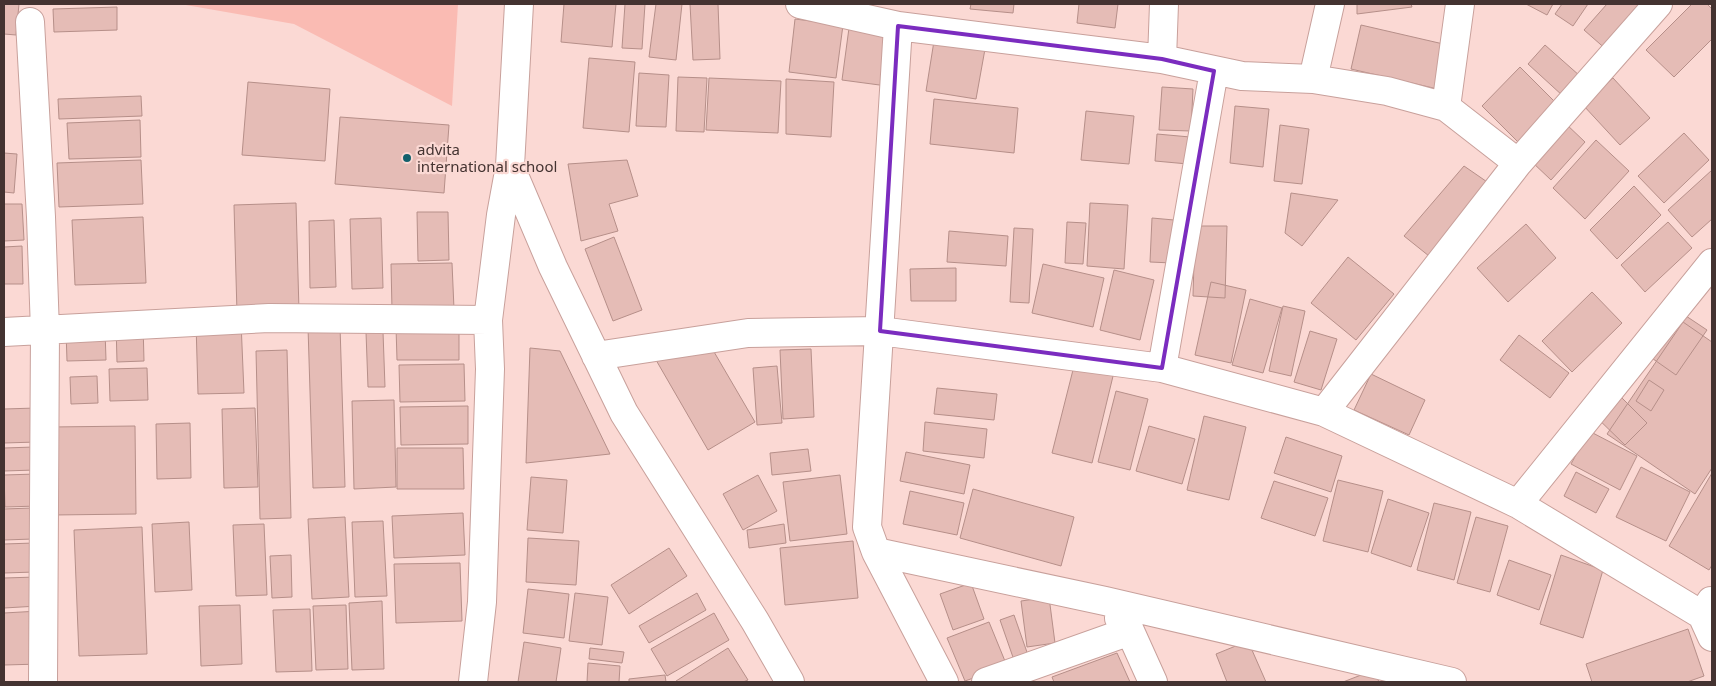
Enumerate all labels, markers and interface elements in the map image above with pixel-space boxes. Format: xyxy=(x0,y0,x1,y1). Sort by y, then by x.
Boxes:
place label: advita international school xyxy=(417,139,557,176)
marker: advita international school xyxy=(401,152,413,164)

